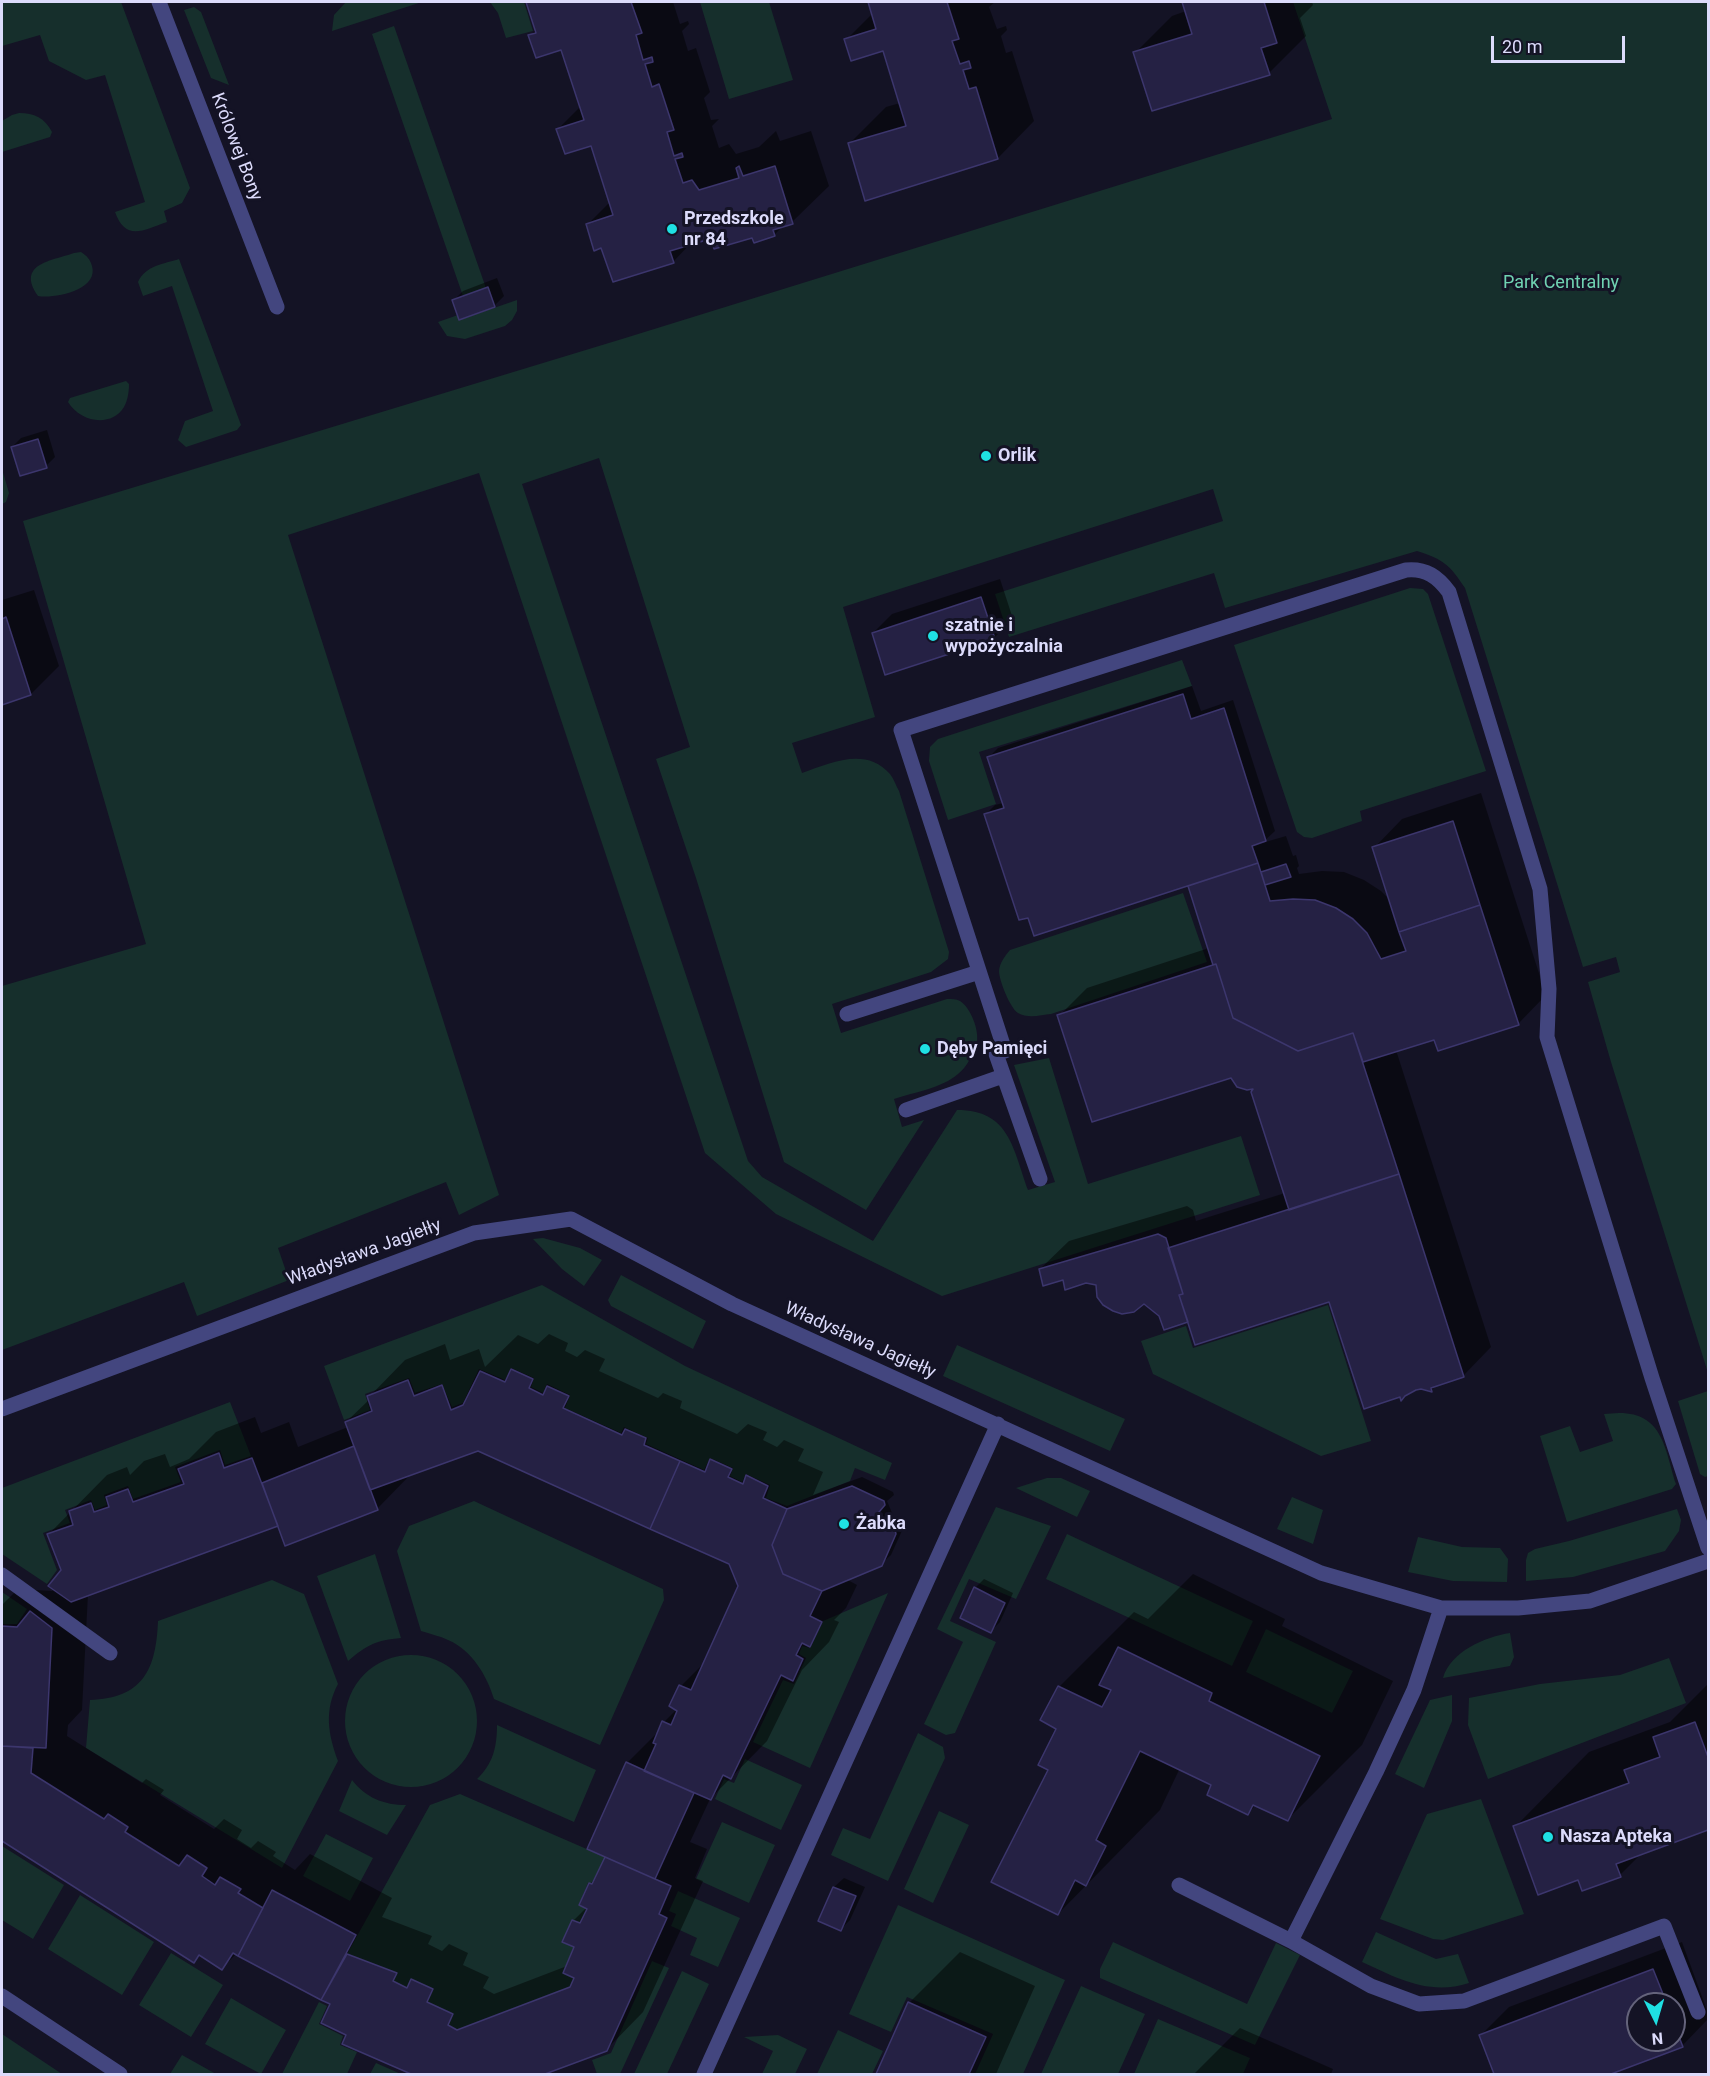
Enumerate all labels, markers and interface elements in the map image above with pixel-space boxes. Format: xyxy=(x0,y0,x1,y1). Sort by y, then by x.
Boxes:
scale bar xyxy=(1494,24,1628,62)
text: 20 m xyxy=(1502,36,1542,57)
street label: Królowej Bony xyxy=(206,90,266,204)
place label: Przedszkole nr 84 xyxy=(684,208,784,250)
marker: Przedszkole nr 84 xyxy=(665,222,679,236)
park label: Park Centralny xyxy=(1503,272,1619,294)
place label: Orlik xyxy=(998,445,1036,467)
marker: Orlik xyxy=(979,449,993,463)
place label: szatnie i wypożyczalnia xyxy=(945,615,1063,658)
marker: szatnie i wypożyczalnia xyxy=(926,629,940,643)
place label: Dęby Pamięci xyxy=(937,1038,1047,1060)
marker: Dęby Pamięci xyxy=(918,1042,932,1056)
street label: Władysława Jagiełły xyxy=(284,1215,444,1291)
street label: Władysława Jagiełły xyxy=(781,1298,939,1384)
place label: Żabka xyxy=(856,1513,906,1535)
marker: Żabka xyxy=(837,1517,851,1531)
place label: Nasza Apteka xyxy=(1560,1826,1672,1848)
marker: Nasza Apteka xyxy=(1541,1830,1555,1844)
north arrow xyxy=(1626,1992,1686,2052)
text: N xyxy=(1651,2028,1664,2048)

